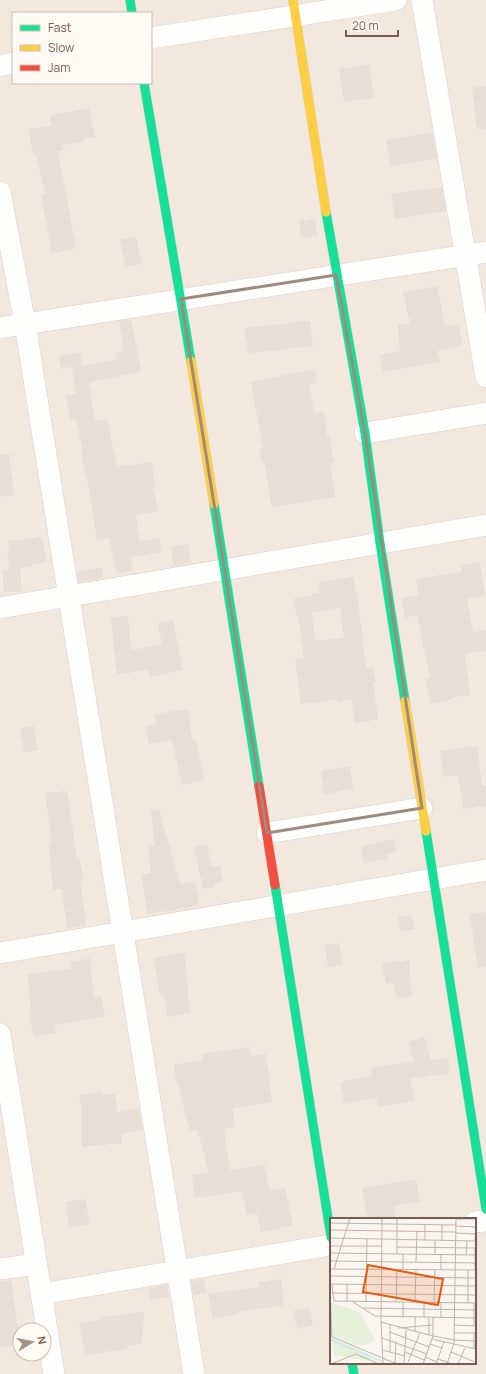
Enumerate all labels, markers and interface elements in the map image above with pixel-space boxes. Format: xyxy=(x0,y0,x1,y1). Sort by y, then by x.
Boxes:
legend xyxy=(12,12,152,84)
scale bar xyxy=(346,12,398,38)
text: 20 m xyxy=(352,17,379,34)
text: Fast xyxy=(48,19,72,36)
text: Slow xyxy=(48,39,74,56)
text: Jam xyxy=(48,59,70,76)
inset map xyxy=(330,1218,476,1364)
north arrow xyxy=(12,1322,52,1362)
text: N xyxy=(34,1335,50,1345)

